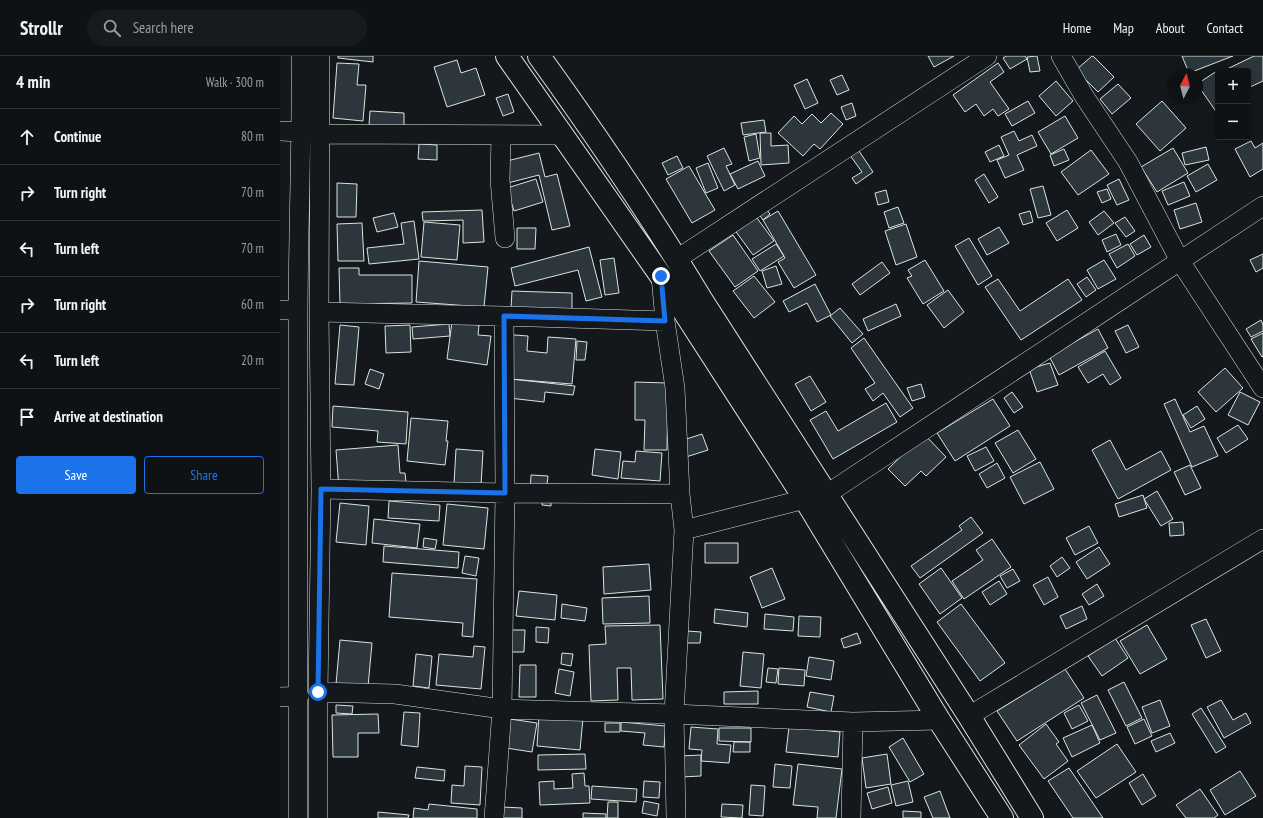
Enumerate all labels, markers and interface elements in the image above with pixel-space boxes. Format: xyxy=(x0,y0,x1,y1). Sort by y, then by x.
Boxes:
search box xyxy=(87,10,367,46)
text: Strollr xyxy=(20,16,63,40)
icon: search xyxy=(101,17,123,39)
text: Search here xyxy=(133,18,194,37)
text: Home xyxy=(1063,19,1091,37)
text: Map xyxy=(1113,19,1134,37)
text: About xyxy=(1156,19,1185,37)
text: Contact xyxy=(1207,19,1243,37)
north arrow xyxy=(1167,68,1203,104)
map controls xyxy=(1215,68,1251,140)
button: + xyxy=(1215,68,1251,104)
text: 4 min xyxy=(16,71,50,93)
text: Walk · 300 m xyxy=(206,74,264,91)
button: − xyxy=(1215,104,1251,140)
icon: ahead xyxy=(16,126,38,148)
text: Continue xyxy=(54,127,101,146)
text: 80 m xyxy=(241,128,264,145)
icon: right xyxy=(16,182,38,204)
text: Turn right xyxy=(54,183,106,202)
text: 70 m xyxy=(241,184,264,201)
icon: left xyxy=(16,238,38,260)
text: Turn left xyxy=(54,239,99,258)
text: 70 m xyxy=(241,240,264,257)
route end xyxy=(652,267,670,285)
icon: right xyxy=(16,294,38,316)
text: Turn right xyxy=(54,295,106,314)
text: 60 m xyxy=(241,296,264,313)
icon: left xyxy=(16,350,38,372)
text: Turn left xyxy=(54,351,99,370)
text: 20 m xyxy=(241,352,264,369)
icon: arrive xyxy=(16,406,38,428)
text: Arrive at destination xyxy=(54,407,163,426)
button: Save xyxy=(16,456,136,494)
button: Share xyxy=(144,456,264,494)
route start xyxy=(309,683,327,701)

